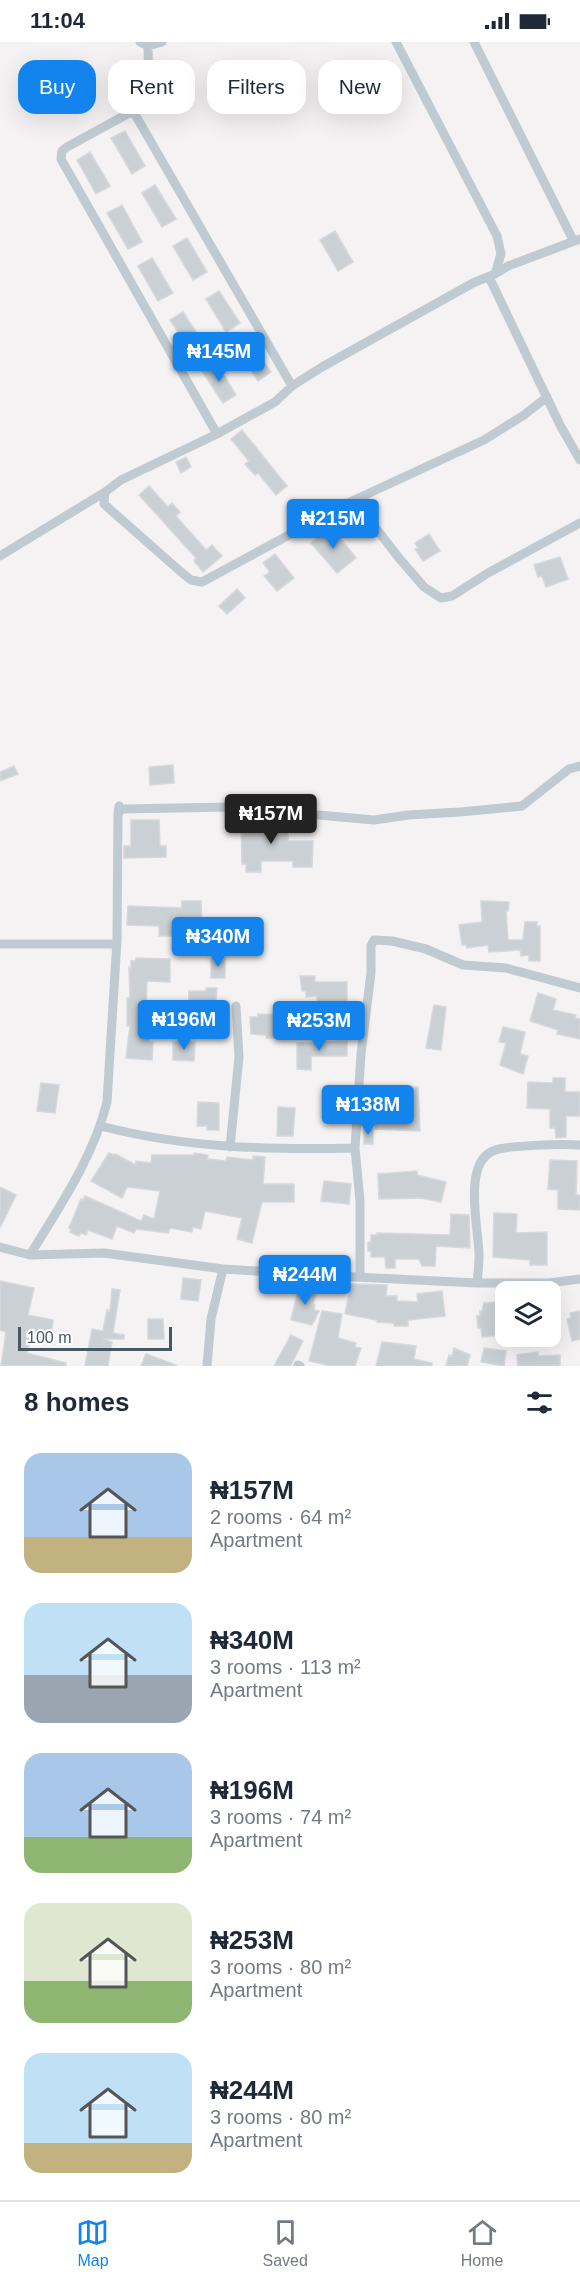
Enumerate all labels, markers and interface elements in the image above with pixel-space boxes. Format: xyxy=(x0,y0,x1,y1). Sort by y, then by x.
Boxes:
text: 11:04 xyxy=(30,8,85,33)
chip: Buy xyxy=(18,60,96,114)
chip: Rent xyxy=(108,60,195,114)
chip: Filters xyxy=(207,60,306,114)
chip: New xyxy=(318,60,402,114)
pin: ₦145M xyxy=(177,332,261,383)
text: ₦145M xyxy=(187,340,251,362)
pin: ₦215M xyxy=(291,499,375,550)
text: ₦215M xyxy=(301,507,365,529)
pin: ₦157M xyxy=(229,794,313,845)
text: ₦157M xyxy=(239,802,303,824)
pin: ₦340M xyxy=(176,917,260,968)
text: ₦340M xyxy=(186,925,250,947)
pin: ₦196M xyxy=(142,1000,226,1051)
pin: ₦253M xyxy=(277,1001,361,1052)
text: ₦196M xyxy=(152,1008,216,1030)
text: ₦253M xyxy=(287,1009,351,1031)
pin: ₦138M xyxy=(326,1085,410,1136)
text: ₦138M xyxy=(336,1093,400,1115)
pin: ₦244M xyxy=(263,1255,347,1306)
text: ₦244M xyxy=(273,1263,337,1285)
map controls xyxy=(495,1281,561,1347)
button: layers xyxy=(495,1281,561,1347)
scale bar xyxy=(18,1324,172,1352)
text: 100 m xyxy=(27,1329,71,1346)
icon: filters xyxy=(523,1386,556,1419)
text: 8 homes xyxy=(24,1387,130,1417)
text: ₦157M xyxy=(210,1475,294,1505)
icon: home xyxy=(72,1477,144,1549)
text: 2 rooms · 64 m² xyxy=(210,1506,351,1528)
text: Apartment xyxy=(210,1529,302,1551)
text: ₦340M xyxy=(210,1625,294,1655)
icon: home xyxy=(72,1627,144,1699)
text: 3 rooms · 113 m² xyxy=(210,1656,361,1678)
text: Apartment xyxy=(210,1679,302,1701)
text: ₦196M xyxy=(210,1775,294,1805)
icon: home xyxy=(72,1777,144,1849)
text: 3 rooms · 74 m² xyxy=(210,1806,351,1828)
text: Apartment xyxy=(210,1829,302,1851)
text: ₦253M xyxy=(210,1925,294,1955)
icon: home xyxy=(72,1927,144,1999)
text: 3 rooms · 80 m² xyxy=(210,1956,351,1978)
text: Apartment xyxy=(210,1979,302,2001)
text: ₦244M xyxy=(210,2075,294,2105)
icon: home xyxy=(72,2077,144,2149)
text: 3 rooms · 80 m² xyxy=(210,2106,351,2128)
text: Apartment xyxy=(210,2129,302,2151)
tab: Map xyxy=(76,2216,109,2270)
tab: Saved xyxy=(262,2216,308,2270)
tab: Home xyxy=(461,2216,503,2270)

